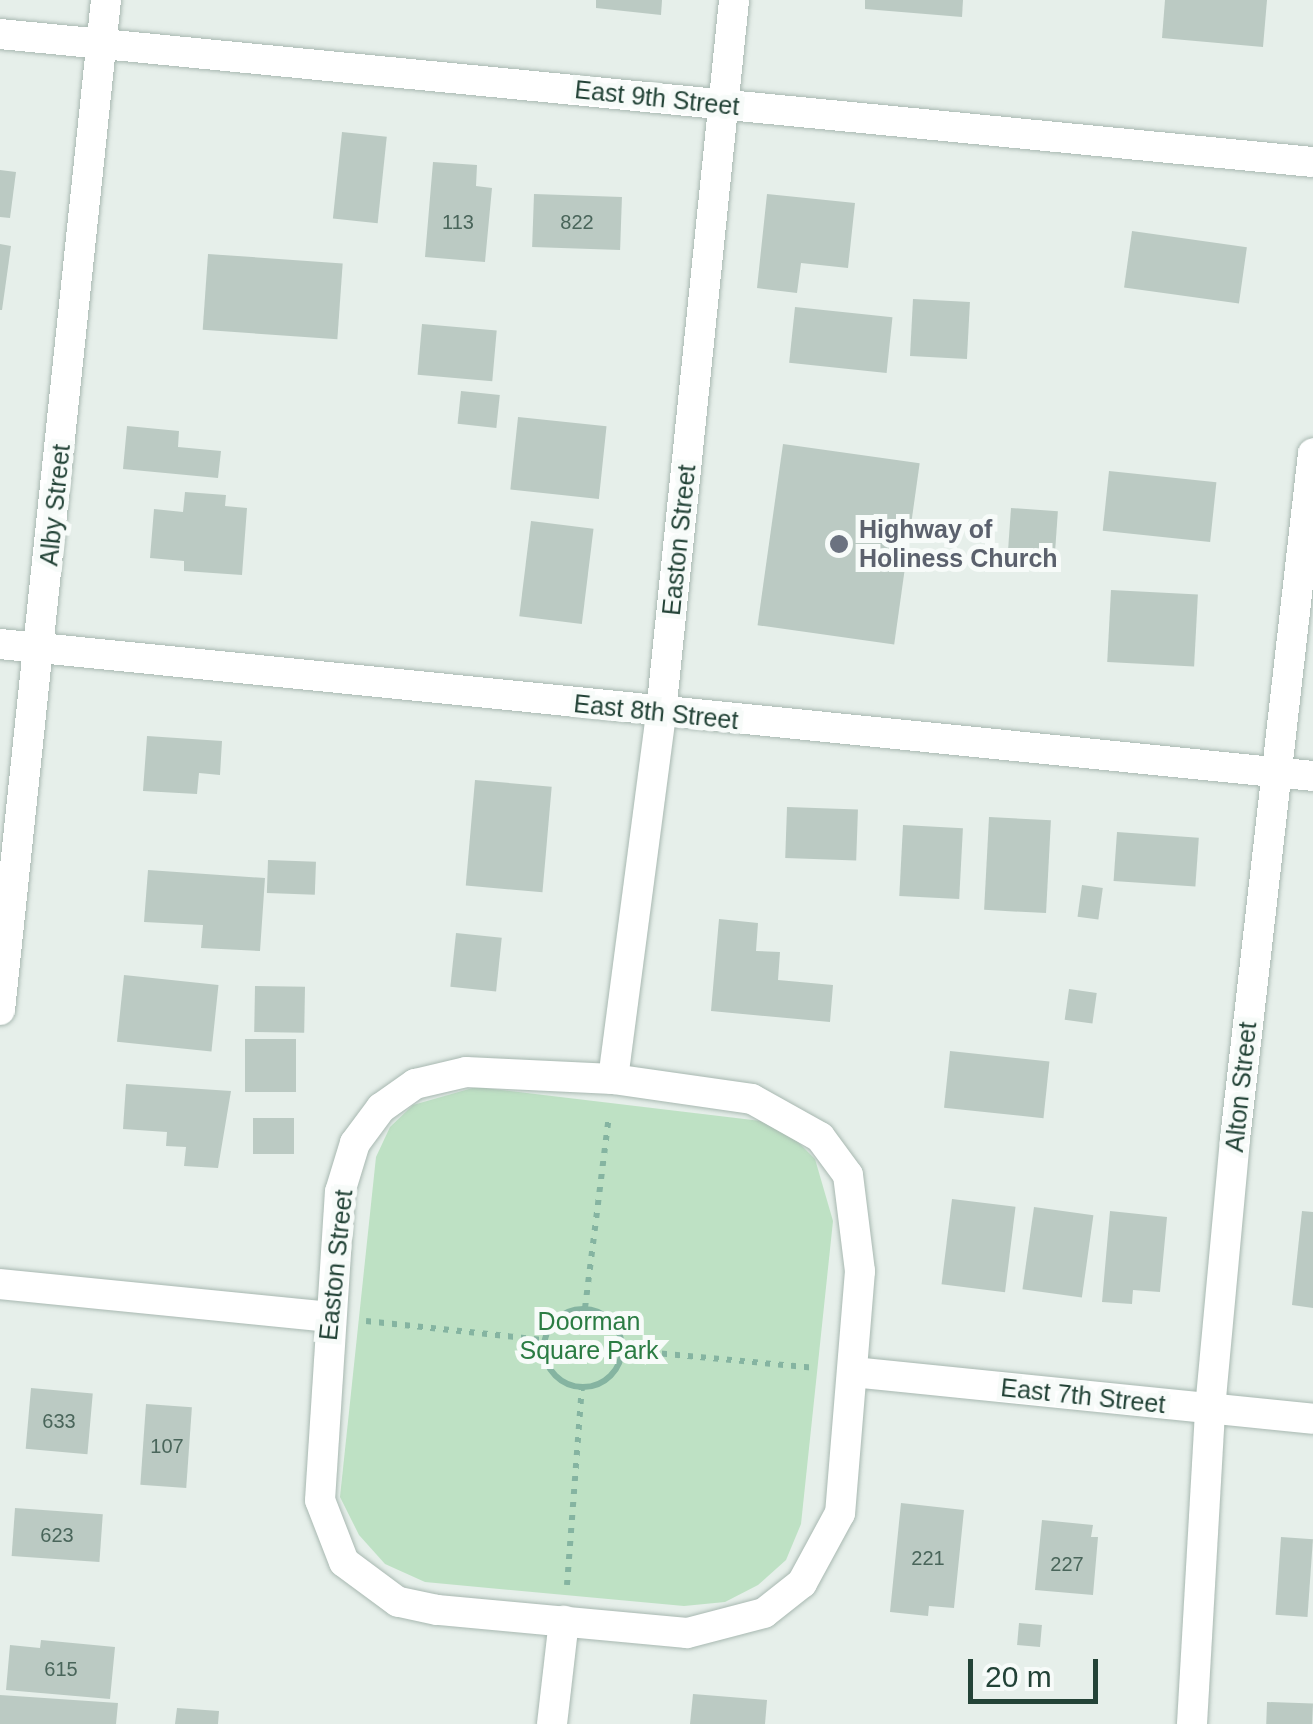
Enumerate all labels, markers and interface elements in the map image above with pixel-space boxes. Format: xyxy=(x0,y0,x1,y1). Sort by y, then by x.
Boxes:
street label: East 9th Street xyxy=(573,74,741,122)
house number: 113 xyxy=(442,210,474,234)
house number: 822 xyxy=(560,210,594,234)
street label: Alby Street xyxy=(34,443,76,567)
street label: Easton Street xyxy=(656,463,702,617)
place label: Highway of Holiness Church xyxy=(859,515,1058,574)
marker: Highway of Holiness Church xyxy=(828,533,850,555)
street label: East 8th Street xyxy=(572,688,740,736)
street label: Alton Street xyxy=(1219,1020,1263,1154)
street label: Easton Street xyxy=(313,1188,359,1342)
park label: Doorman Square Park xyxy=(520,1307,658,1366)
street label: East 7th Street xyxy=(999,1372,1167,1420)
house number: 633 xyxy=(42,1409,76,1433)
house number: 107 xyxy=(150,1434,184,1458)
house number: 623 xyxy=(40,1523,74,1547)
house number: 221 xyxy=(911,1546,945,1570)
house number: 227 xyxy=(1050,1552,1084,1576)
scale bar xyxy=(973,1639,1103,1701)
house number: 615 xyxy=(44,1657,78,1681)
text: 20 m xyxy=(985,1660,1052,1693)

